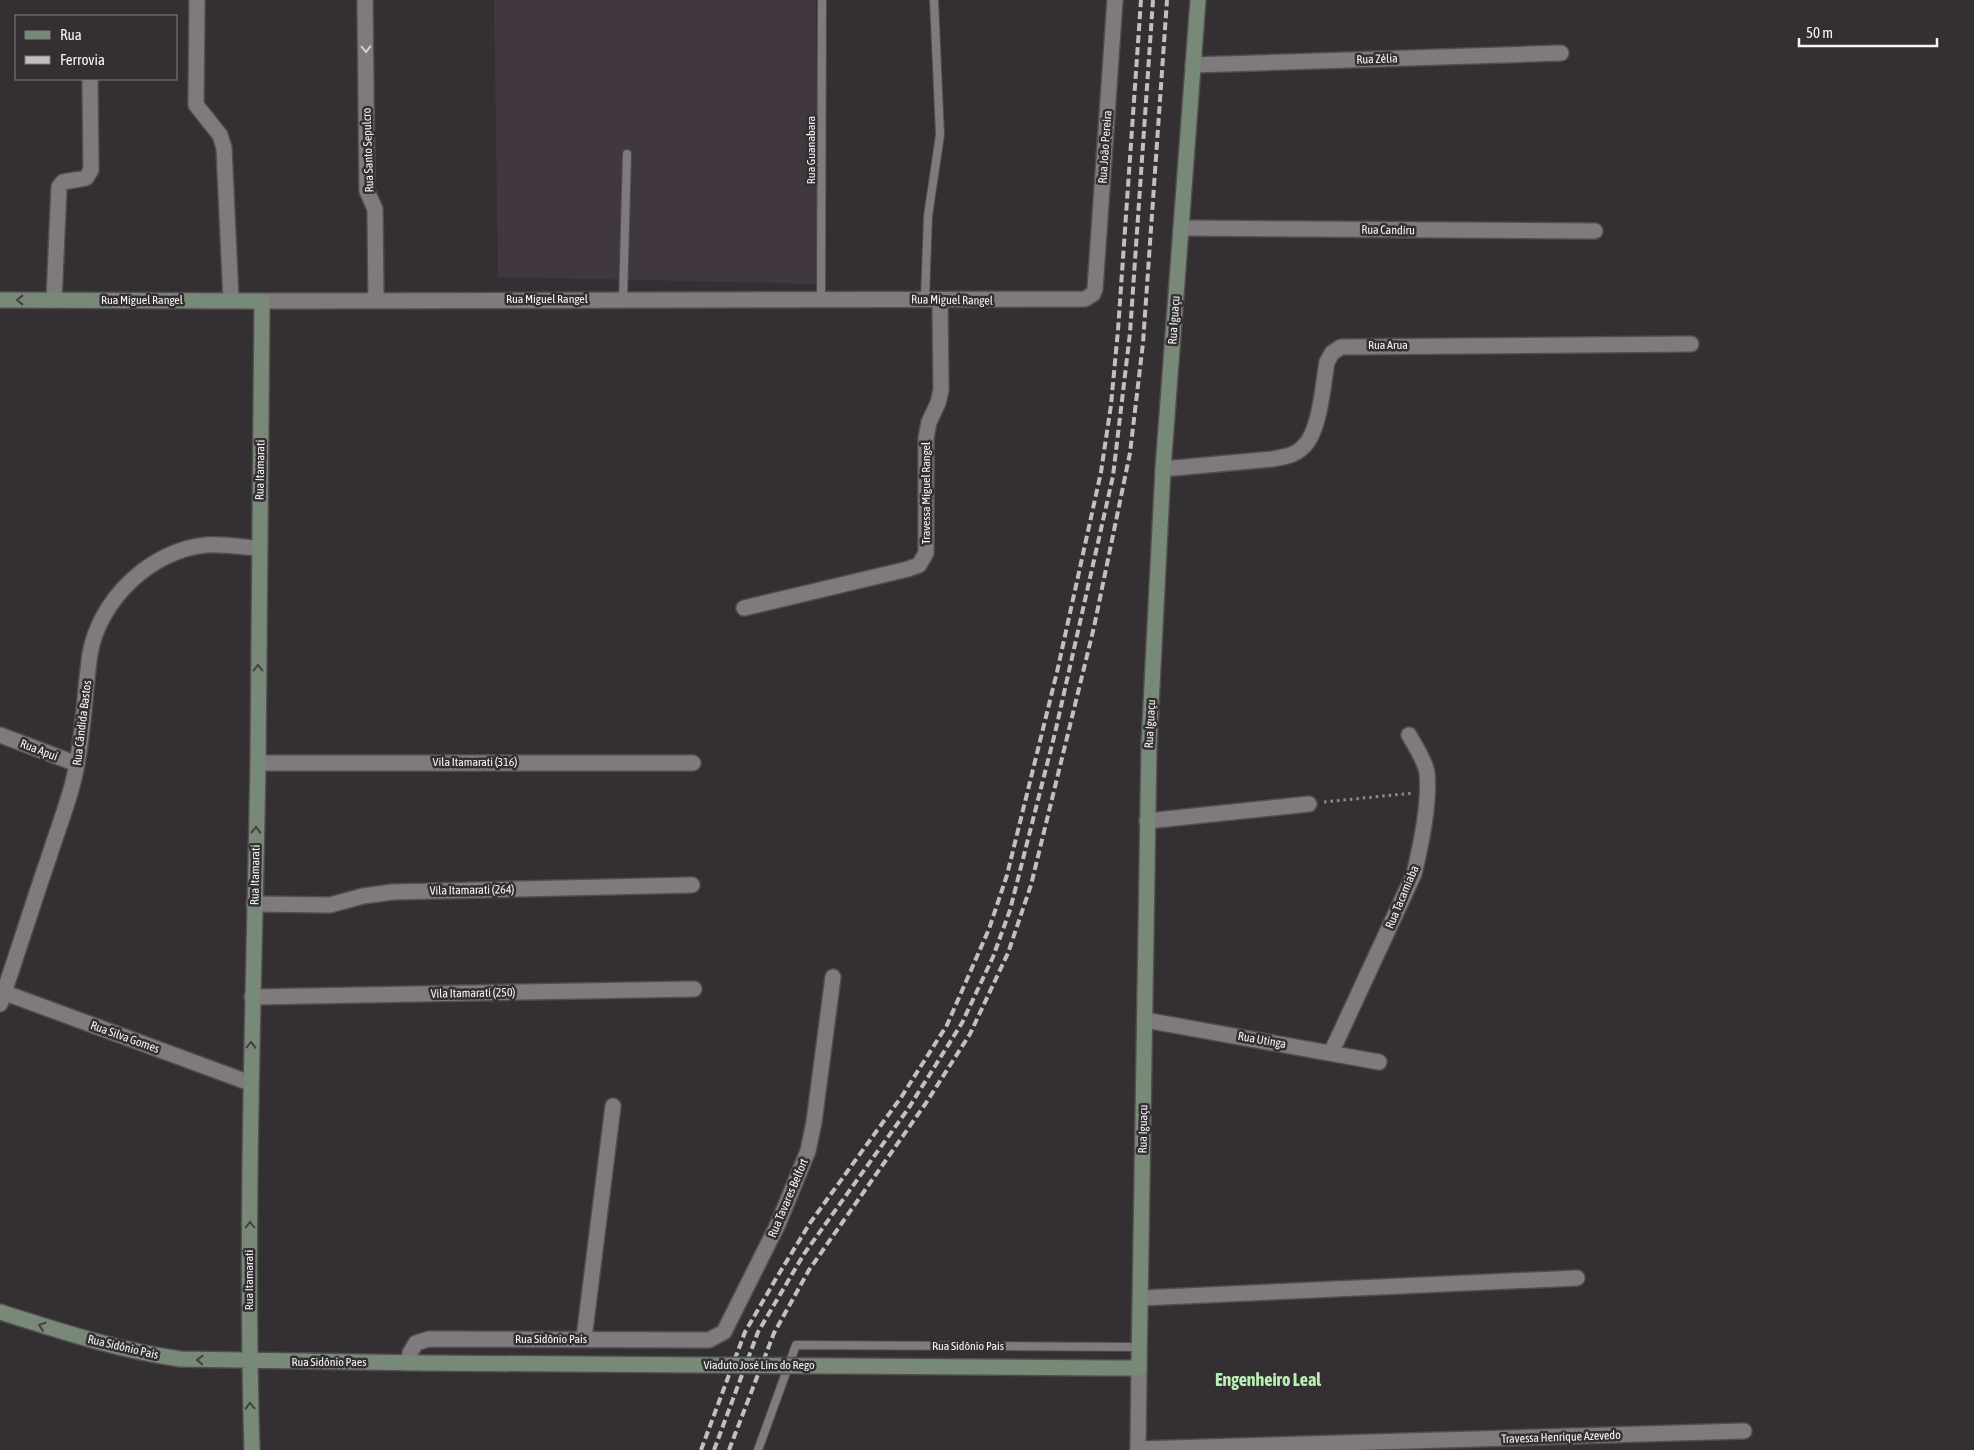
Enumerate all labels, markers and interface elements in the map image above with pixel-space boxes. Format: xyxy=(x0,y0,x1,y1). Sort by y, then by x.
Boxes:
legend xyxy=(15,15,178,80)
scale bar xyxy=(1799,15,1936,47)
text: 50 m xyxy=(1806,24,1833,41)
text: Rua xyxy=(60,26,82,43)
one-way arrow xyxy=(361,45,371,53)
text: Ferrovia xyxy=(60,51,105,68)
street label: Rua Zélia xyxy=(1356,51,1398,67)
street label: Rua Santo Sepulcro xyxy=(360,107,376,193)
street label: Rua João Pereira xyxy=(1095,110,1115,184)
street label: Rua Guanabara xyxy=(804,116,818,184)
street label: Rua Candiru xyxy=(1361,223,1415,237)
street label: Rua Miguel Rangel xyxy=(506,292,589,306)
street label: Rua Miguel Rangel xyxy=(911,292,994,308)
street label: Rua Miguel Rangel xyxy=(101,293,184,307)
one-way arrow xyxy=(16,295,24,305)
street label: Rua Iguaçu xyxy=(1165,295,1183,345)
street label: Rua Arua xyxy=(1368,338,1408,352)
street label: Rua Itamarati xyxy=(252,440,268,500)
street label: Travessa Miguel Rangel xyxy=(919,441,933,544)
one-way arrow xyxy=(253,663,263,671)
street label: Rua Cândida Bastos xyxy=(70,680,94,766)
street label: Rua Iguaçu xyxy=(1142,699,1158,749)
street label: Rua Apuí xyxy=(18,736,60,764)
street label: Vila Itamarati (316) xyxy=(433,755,518,769)
one-way arrow xyxy=(251,826,261,834)
street label: Rua Itamarati xyxy=(247,845,263,905)
street label: Rua Tacamiaba xyxy=(1382,863,1422,931)
street label: Vila Itamarati (264) xyxy=(429,882,515,898)
street label: Vila Itamarati (250) xyxy=(430,985,516,1001)
street label: Rua Silva Gomes xyxy=(89,1018,161,1056)
street label: Rua Utinga xyxy=(1237,1029,1287,1051)
one-way arrow xyxy=(246,1041,256,1048)
street label: Rua Iguaçu xyxy=(1136,1104,1150,1154)
street label: Rua Tavares Belfort xyxy=(765,1156,811,1240)
one-way arrow xyxy=(245,1221,255,1228)
street label: Rua Itamarati xyxy=(242,1250,256,1310)
one-way arrow xyxy=(39,1321,47,1331)
street label: Rua Sidônio Pais xyxy=(86,1332,160,1362)
street label: Rua Sidônio Pais xyxy=(515,1332,587,1346)
street label: Rua Sidônio Pais xyxy=(932,1339,1004,1353)
one-way arrow xyxy=(196,1354,204,1365)
street label: Rua Sidônio Paes xyxy=(292,1355,366,1369)
street label: Viaduto José Lins do Rego xyxy=(703,1358,815,1372)
district label: Engenheiro Leal xyxy=(1215,1369,1321,1390)
one-way arrow xyxy=(245,1401,256,1409)
street label: Travessa Henrique Azevedo xyxy=(1501,1428,1621,1446)

